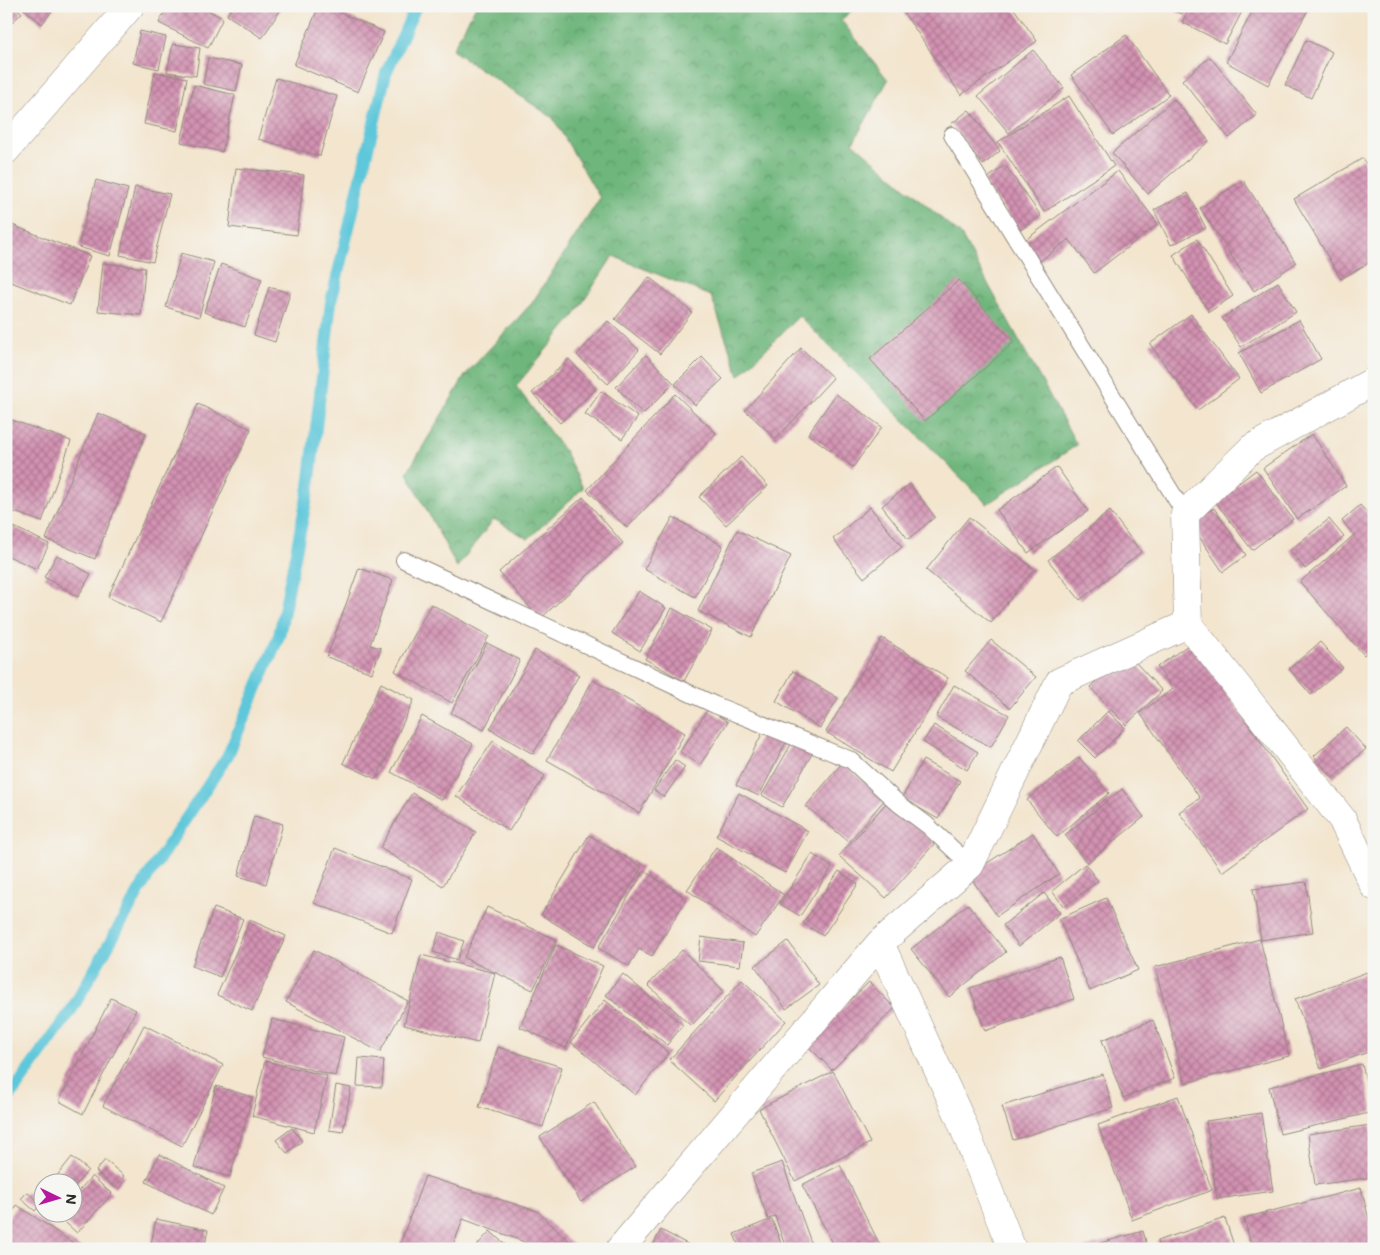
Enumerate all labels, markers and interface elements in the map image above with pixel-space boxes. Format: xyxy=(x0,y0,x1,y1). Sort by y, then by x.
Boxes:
north arrow xyxy=(32,1172,82,1222)
text: N xyxy=(62,1193,81,1205)

